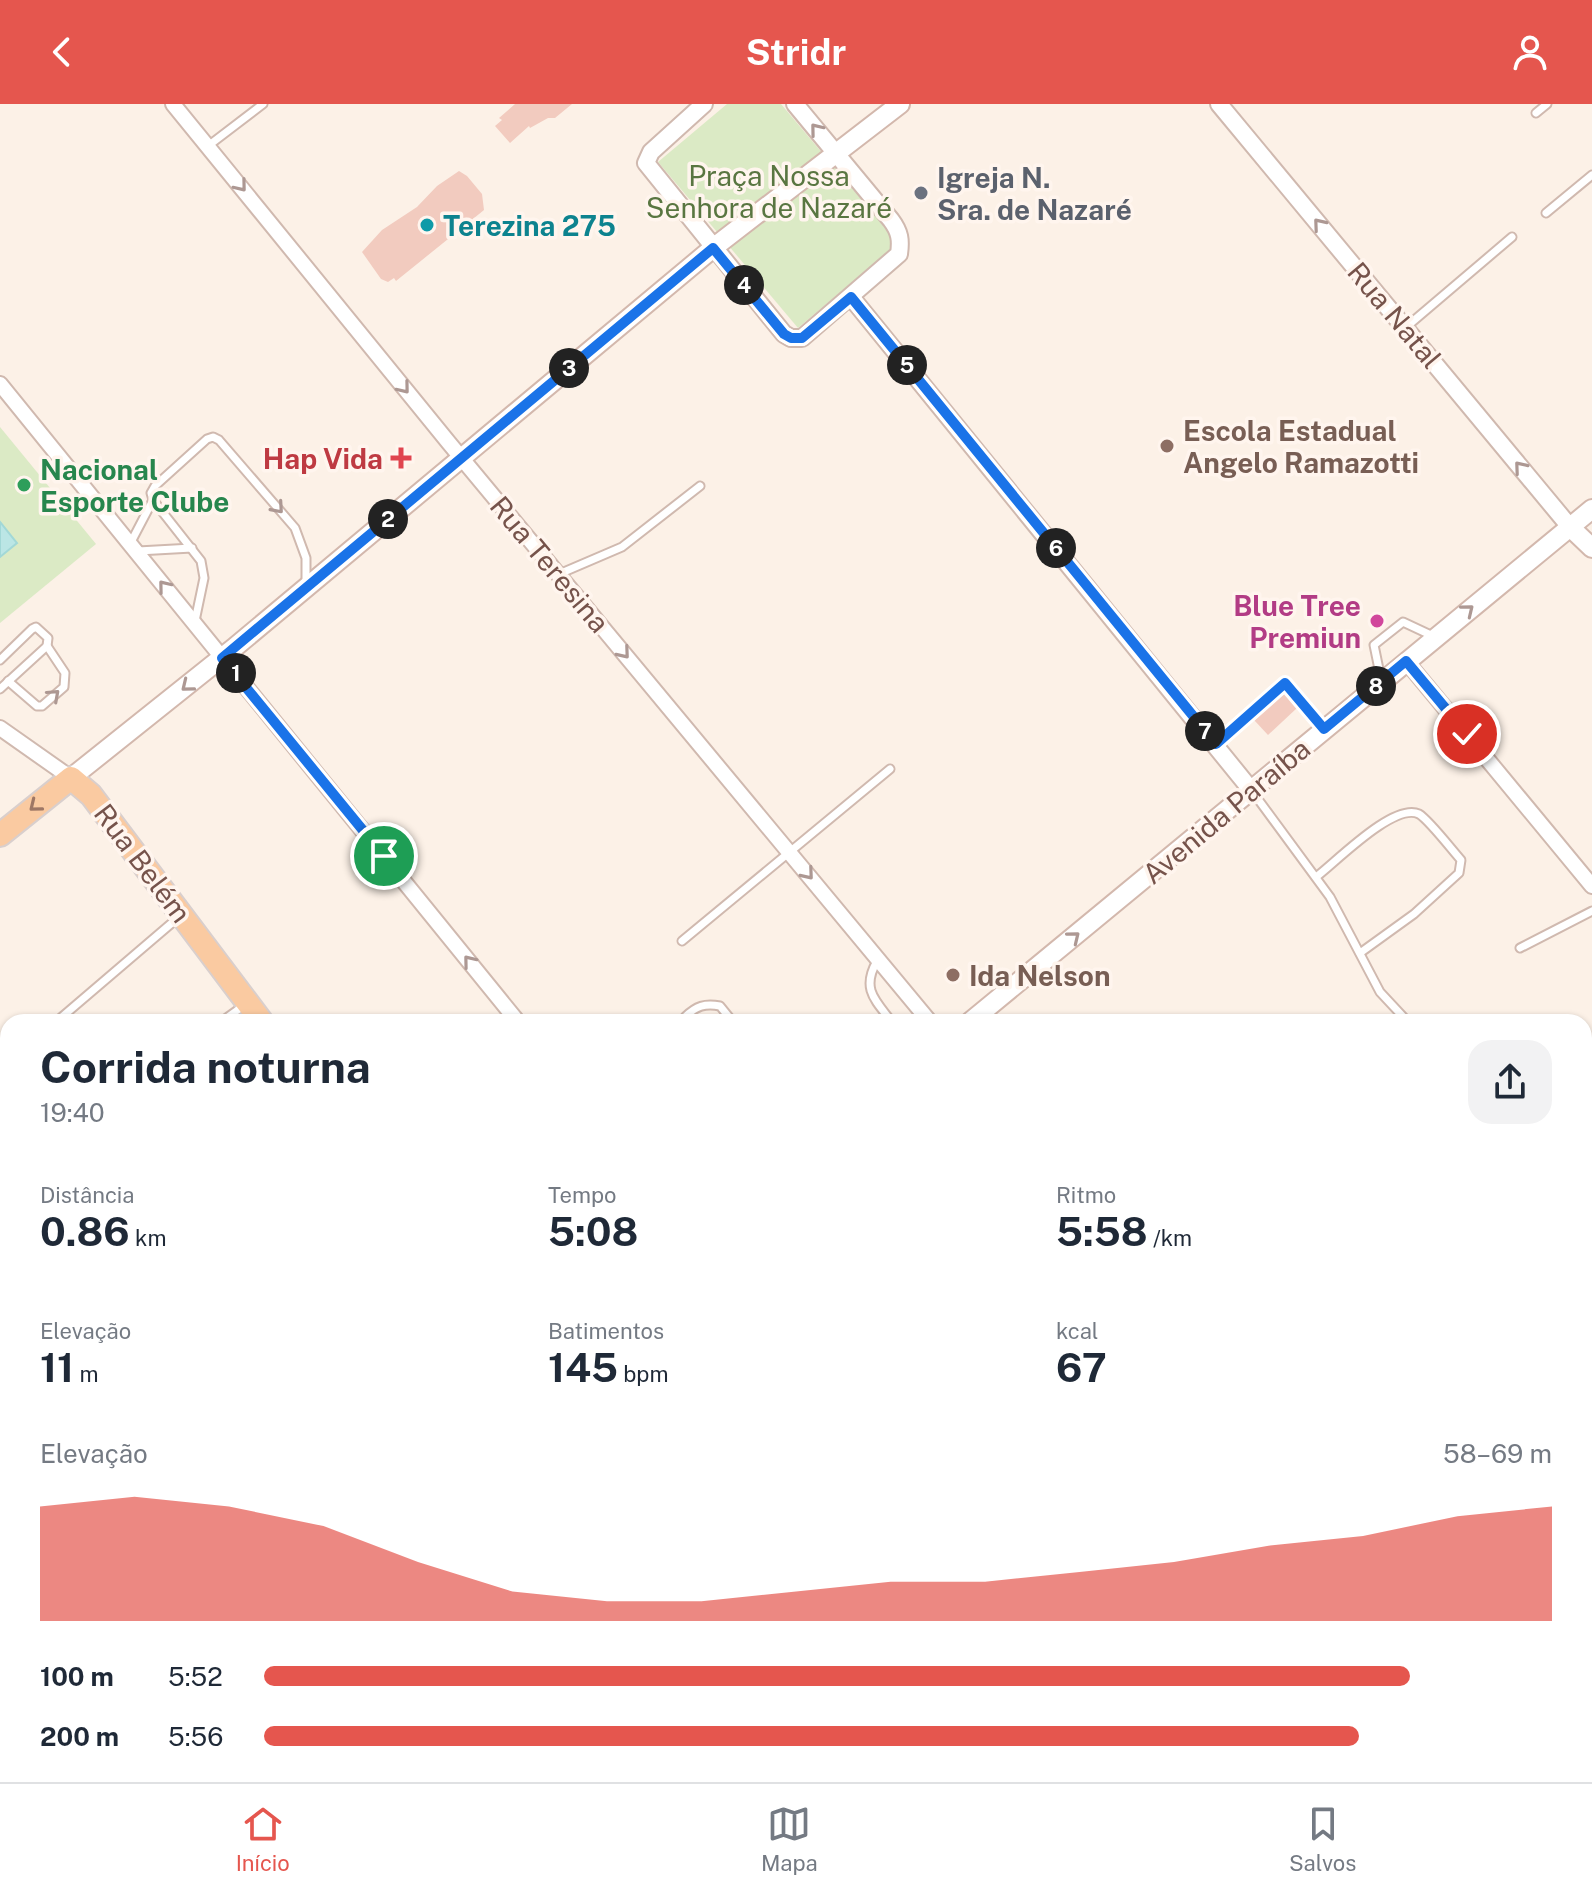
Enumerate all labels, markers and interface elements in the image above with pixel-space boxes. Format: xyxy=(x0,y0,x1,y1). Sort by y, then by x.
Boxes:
icon: back xyxy=(40,30,84,74)
icon: person xyxy=(1508,30,1552,74)
text: Stridr xyxy=(746,31,846,73)
one-way arrow xyxy=(811,124,826,138)
park label: Praça Nossa Senhora de Nazaré xyxy=(646,159,892,224)
place label: Igreja N. Sra. de Nazaré xyxy=(937,161,1132,226)
one-way arrow xyxy=(231,177,245,192)
marker: Igreja N. Sra. de Nazaré xyxy=(912,184,930,202)
place label: Terezina 275 xyxy=(443,209,616,242)
marker: Terezina 275 xyxy=(418,216,436,234)
one-way arrow xyxy=(1314,218,1328,233)
street label: Rua Natal xyxy=(1341,255,1449,375)
pin: 4 xyxy=(724,265,764,305)
text: 4 xyxy=(737,272,751,298)
pin: 5 xyxy=(887,345,927,385)
pin: 3 xyxy=(549,348,589,388)
text: 5 xyxy=(900,352,914,378)
text: 3 xyxy=(562,355,576,381)
one-way arrow xyxy=(395,378,409,393)
place label: Escola Estadual Angelo Ramazotti xyxy=(1183,414,1419,479)
marker: Escola Estadual Angelo Ramazotti xyxy=(1158,437,1176,455)
place label: Hap Vida xyxy=(263,442,383,475)
marker: Hap Vida xyxy=(390,447,412,469)
place label: Nacional Esporte Clube xyxy=(40,453,230,518)
one-way arrow xyxy=(1515,462,1530,476)
marker: Nacional Esporte Clube xyxy=(15,476,33,494)
street label: Rua Teresina xyxy=(484,489,616,639)
one-way arrow xyxy=(268,499,283,514)
pin: 2 xyxy=(368,499,408,539)
text: 2 xyxy=(381,506,395,532)
pin: 6 xyxy=(1036,528,1076,568)
text: 6 xyxy=(1049,535,1063,561)
one-way arrow xyxy=(159,580,174,595)
place label: Blue Tree Premiun xyxy=(1233,589,1361,654)
one-way arrow xyxy=(1459,605,1473,620)
marker: Blue Tree Premiun xyxy=(1368,612,1386,630)
one-way arrow xyxy=(614,643,629,658)
pin: 1 xyxy=(216,653,256,693)
text: 1 xyxy=(231,660,241,686)
pin: 8 xyxy=(1356,666,1396,706)
text: 8 xyxy=(1369,673,1383,699)
one-way arrow xyxy=(182,676,196,691)
one-way arrow xyxy=(45,690,59,705)
pin xyxy=(1433,700,1501,768)
pin: 7 xyxy=(1185,711,1225,751)
icon: check xyxy=(1445,712,1489,756)
text: 7 xyxy=(1198,718,1212,744)
street label: Avenida Paraíba xyxy=(1136,732,1316,890)
one-way arrow xyxy=(29,797,44,811)
street label: Rua Belém xyxy=(88,797,198,929)
pin xyxy=(350,822,418,890)
icon: arrive xyxy=(362,834,406,878)
one-way arrow xyxy=(798,865,812,880)
one-way arrow xyxy=(1065,932,1079,947)
one-way arrow xyxy=(464,956,479,970)
place label: Ida Nelson xyxy=(969,959,1111,992)
marker: Ida Nelson xyxy=(944,966,962,984)
button: share xyxy=(1468,1040,1552,1124)
text: Corrida noturna xyxy=(40,1041,371,1093)
text: 19:40 xyxy=(40,1097,105,1128)
text: Distância xyxy=(40,1182,134,1208)
text: Tempo xyxy=(548,1182,617,1208)
text: Ritmo xyxy=(1056,1182,1116,1208)
text: 0.86 xyxy=(40,1208,130,1255)
text: 5:08 xyxy=(548,1208,638,1255)
text: 5:58 xyxy=(1056,1208,1148,1255)
text: km xyxy=(130,1225,166,1251)
text: /km xyxy=(1148,1225,1192,1251)
text: Elevação xyxy=(40,1318,131,1344)
text: Batimentos xyxy=(548,1318,664,1344)
text: kcal xyxy=(1056,1318,1098,1344)
text: 11 xyxy=(40,1344,74,1391)
text: 145 xyxy=(548,1344,618,1391)
text: 67 xyxy=(1056,1344,1107,1391)
text: m xyxy=(74,1361,99,1387)
text: bpm xyxy=(618,1361,669,1387)
text: Elevação xyxy=(40,1438,148,1469)
text: 58–69 m xyxy=(1443,1438,1552,1469)
text: 100 m xyxy=(40,1661,114,1692)
text: 5:52 xyxy=(168,1661,223,1692)
text: 200 m xyxy=(40,1721,119,1752)
text: 5:56 xyxy=(168,1721,223,1752)
tab: Início xyxy=(236,1802,290,1876)
tab: Mapa xyxy=(761,1802,818,1876)
tab: Salvos xyxy=(1289,1802,1356,1876)

